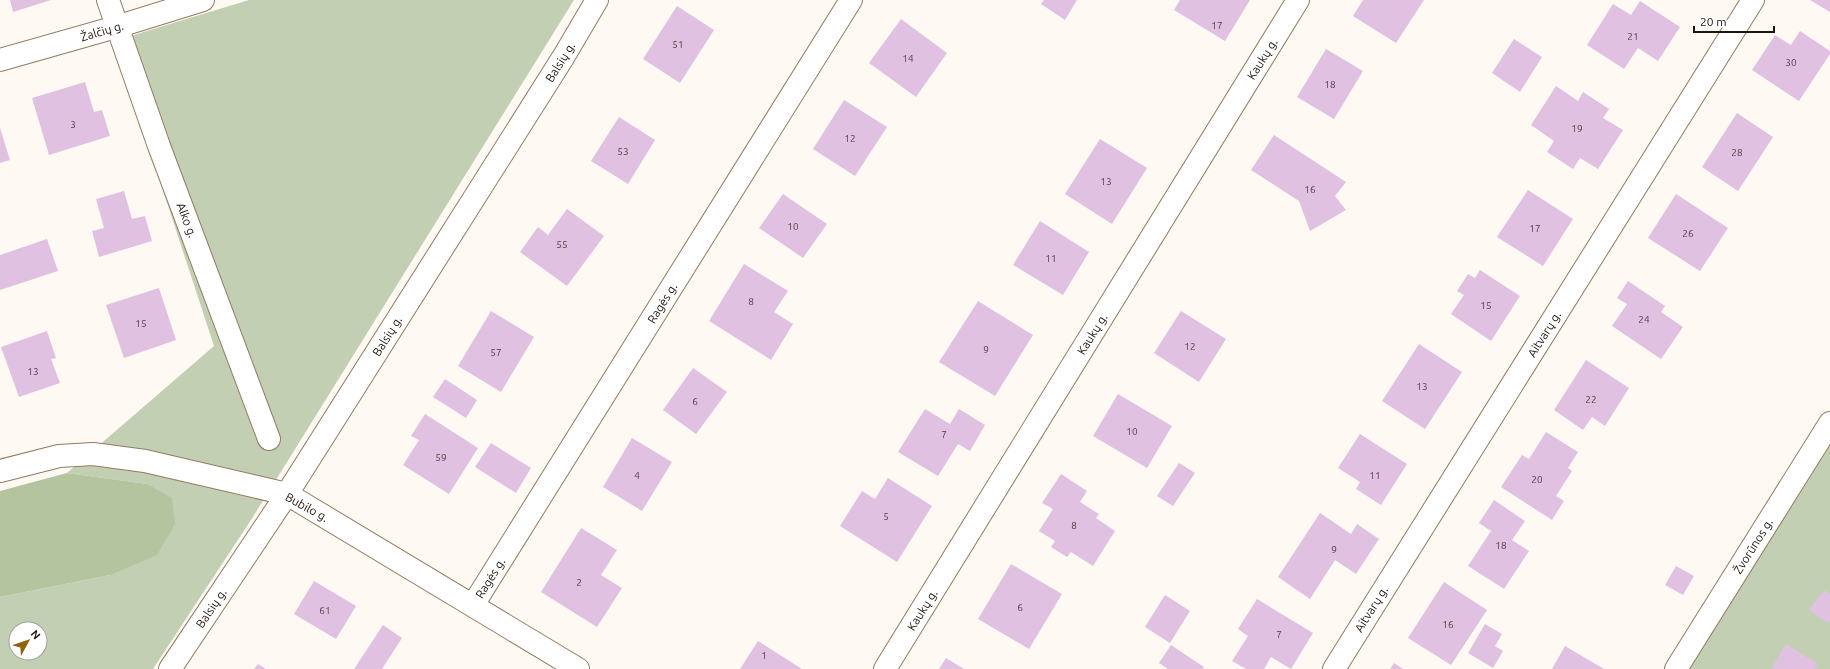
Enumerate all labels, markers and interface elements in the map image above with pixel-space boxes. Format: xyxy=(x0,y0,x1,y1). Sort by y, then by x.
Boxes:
scale bar xyxy=(1694,8,1774,34)
text: 20 m xyxy=(1700,15,1727,28)
street label: Žalčių g. xyxy=(79,19,125,43)
house number: 17 xyxy=(1211,20,1223,31)
house number: 21 xyxy=(1627,31,1639,42)
street label: Kaukų g. xyxy=(1244,36,1280,82)
house number: 51 xyxy=(672,39,684,50)
street label: Balsių g. xyxy=(543,40,577,84)
house number: 14 xyxy=(902,53,914,64)
house number: 30 xyxy=(1785,57,1797,68)
house number: 18 xyxy=(1324,79,1336,90)
house number: 3 xyxy=(70,119,76,130)
house number: 19 xyxy=(1571,123,1583,134)
house number: 12 xyxy=(844,133,856,144)
house number: 53 xyxy=(617,146,629,157)
house number: 28 xyxy=(1731,147,1743,158)
house number: 13 xyxy=(1100,176,1112,187)
house number: 16 xyxy=(1304,184,1316,195)
street label: Alko g. xyxy=(174,201,200,239)
house number: 10 xyxy=(787,221,799,232)
house number: 17 xyxy=(1529,223,1541,234)
house number: 26 xyxy=(1682,228,1694,239)
house number: 55 xyxy=(556,239,568,250)
house number: 11 xyxy=(1045,253,1057,264)
street label: Ragės g. xyxy=(645,280,679,326)
house number: 8 xyxy=(748,296,754,307)
house number: 15 xyxy=(1480,300,1492,311)
street label: Aitvarų g. xyxy=(1525,309,1563,359)
street label: Kaukų g. xyxy=(1074,311,1110,357)
street label: Balsių g. xyxy=(370,314,404,358)
house number: 24 xyxy=(1638,314,1650,325)
house number: 15 xyxy=(135,318,147,329)
house number: 12 xyxy=(1184,341,1196,352)
house number: 9 xyxy=(983,344,989,355)
house number: 57 xyxy=(490,347,502,358)
house number: 13 xyxy=(27,366,39,377)
house number: 13 xyxy=(1416,381,1428,392)
house number: 22 xyxy=(1585,394,1597,405)
house number: 6 xyxy=(692,396,698,407)
house number: 10 xyxy=(1126,426,1138,437)
house number: 7 xyxy=(941,429,947,440)
house number: 59 xyxy=(435,452,447,463)
house number: 4 xyxy=(634,470,640,481)
house number: 11 xyxy=(1369,470,1381,481)
house number: 20 xyxy=(1531,474,1543,485)
street label: Bubilo g. xyxy=(283,490,331,524)
house number: 5 xyxy=(883,511,889,522)
street label: Žvorūnos g. xyxy=(1731,516,1775,576)
house number: 8 xyxy=(1071,520,1077,531)
house number: 18 xyxy=(1495,540,1507,551)
house number: 9 xyxy=(1331,544,1337,555)
street label: Ragės g. xyxy=(473,555,507,601)
house number: 2 xyxy=(576,577,582,588)
street label: Aitvarų g. xyxy=(1352,584,1390,634)
street label: Balsių g. xyxy=(193,586,229,630)
street label: Kaukų g. xyxy=(904,587,940,633)
house number: 6 xyxy=(1017,602,1023,613)
house number: 61 xyxy=(319,605,331,616)
house number: 16 xyxy=(1442,619,1454,630)
north arrow xyxy=(8,621,48,661)
text: N xyxy=(28,628,43,642)
house number: 7 xyxy=(1276,629,1282,640)
house number: 1 xyxy=(761,650,767,661)

